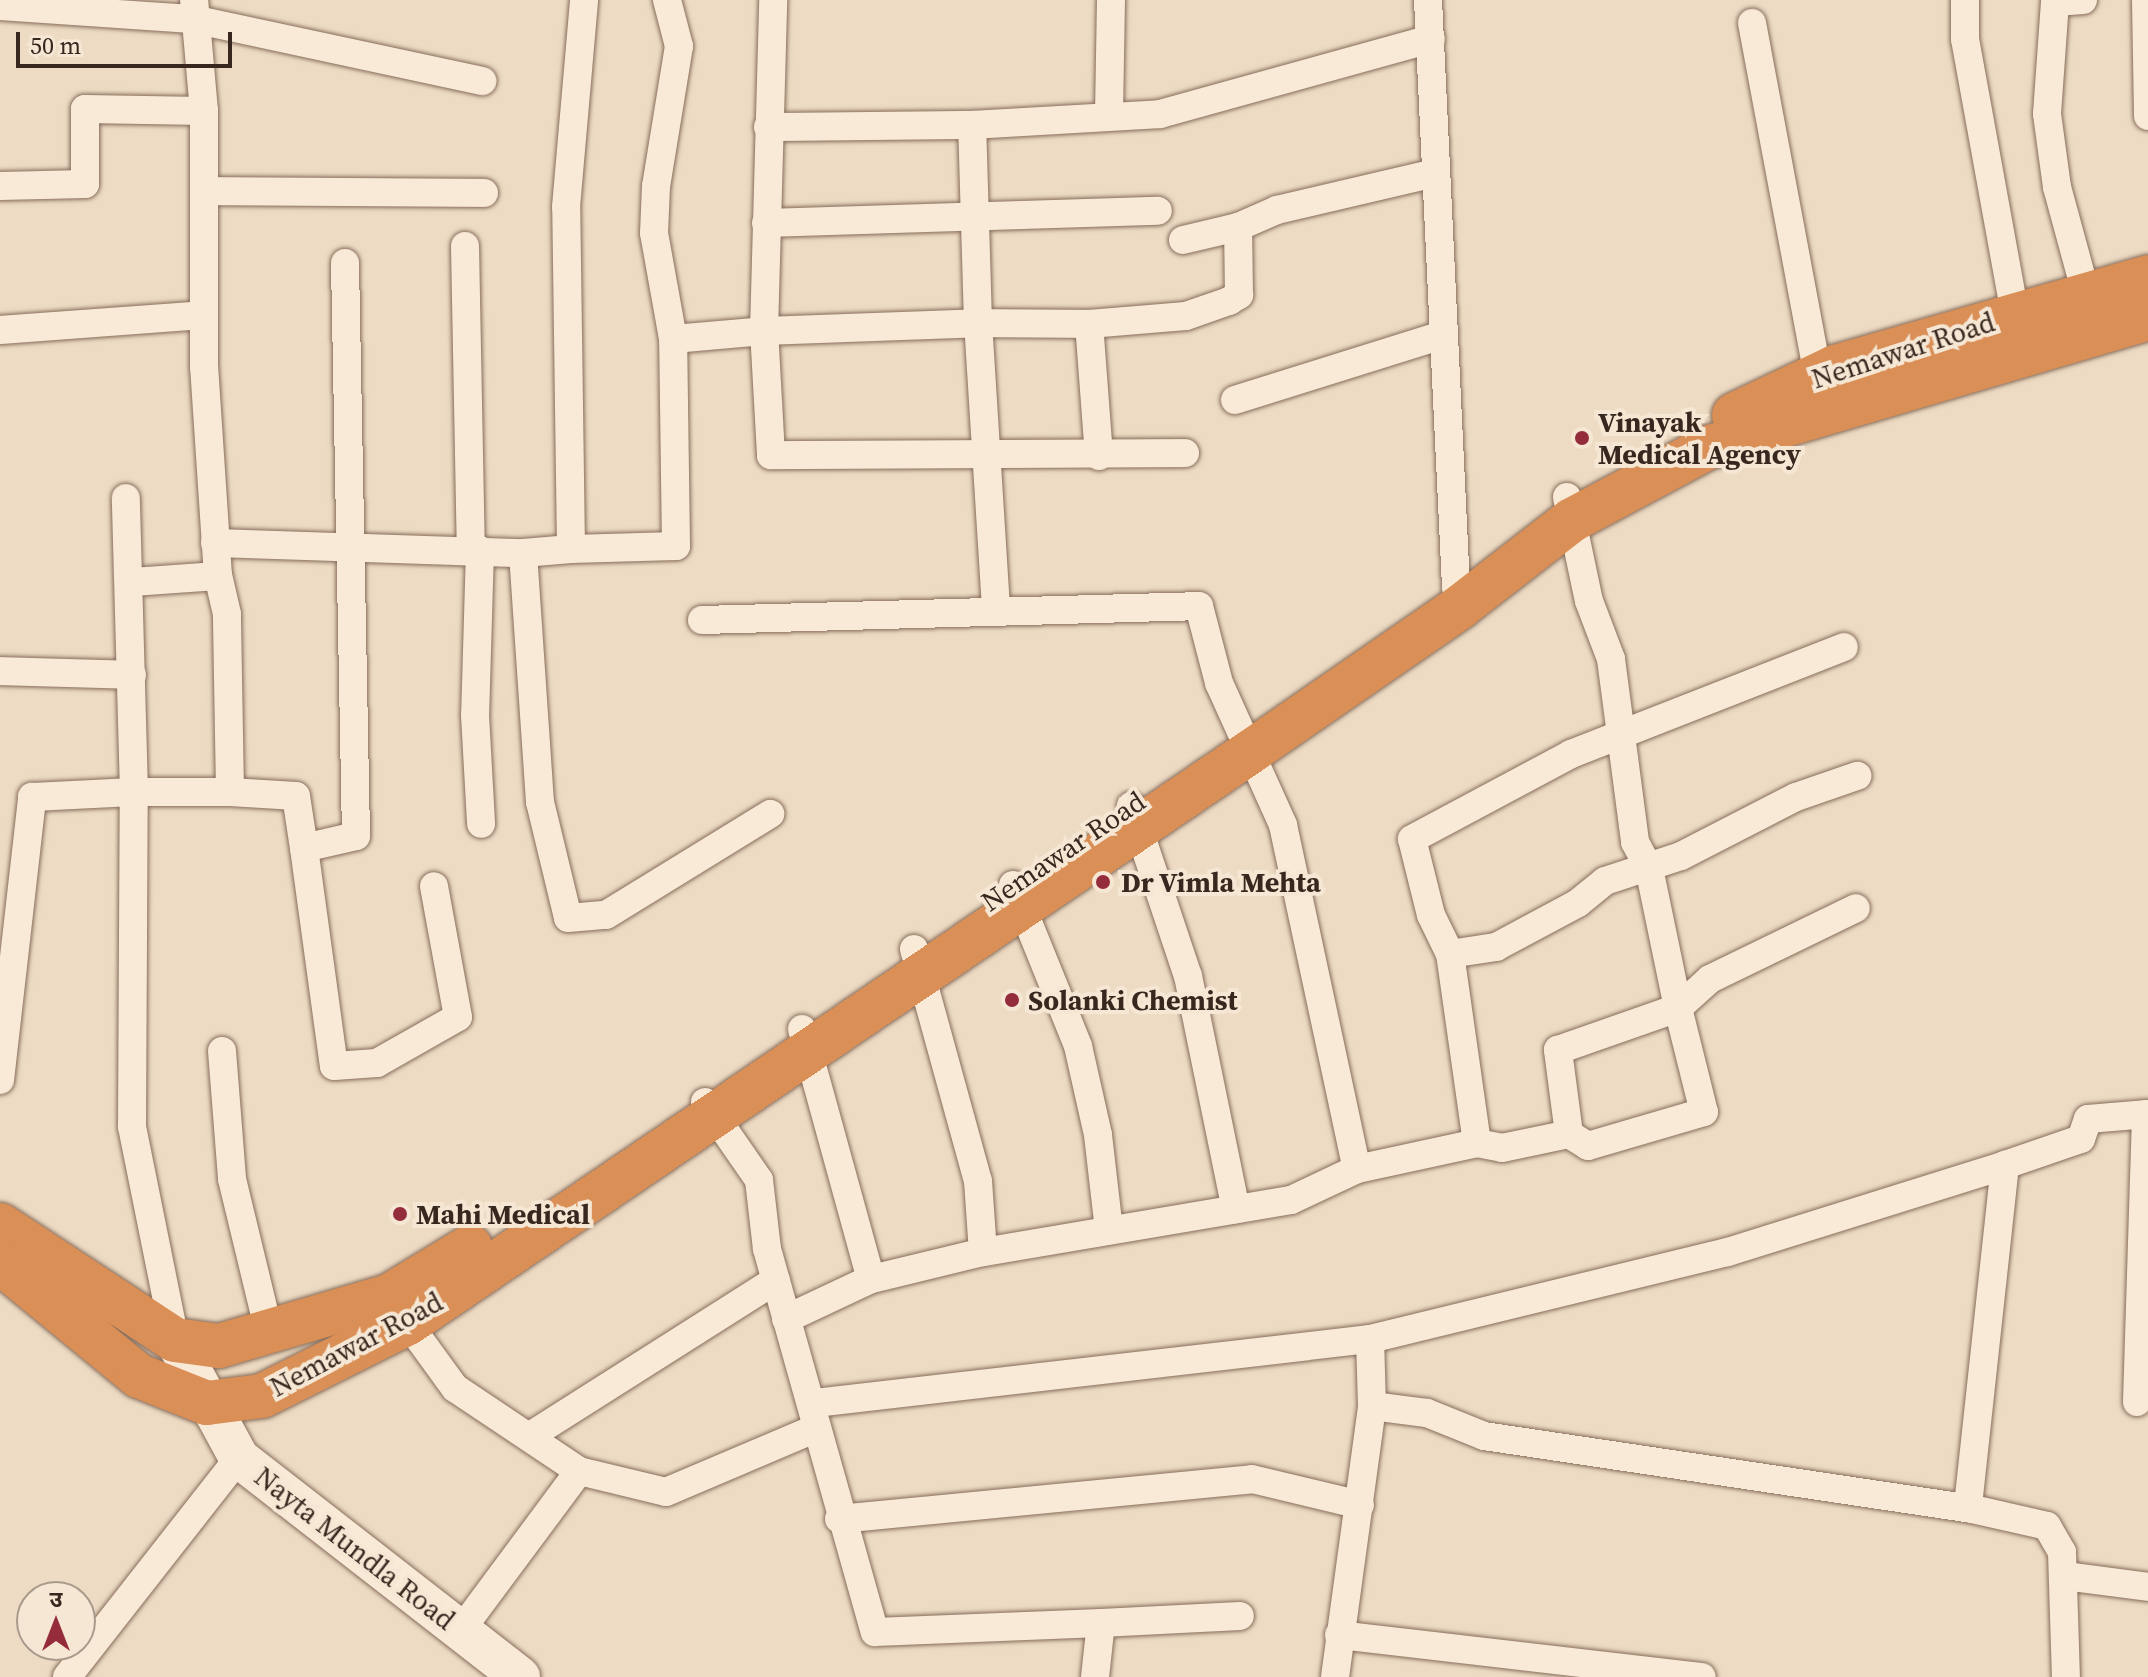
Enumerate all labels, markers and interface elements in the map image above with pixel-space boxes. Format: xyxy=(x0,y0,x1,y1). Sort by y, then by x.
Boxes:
scale bar xyxy=(20,16,236,66)
text: 50 m xyxy=(30,29,81,62)
street label: Nemawar Road xyxy=(1807,305,1999,395)
place label: Vinayak Medical Agency xyxy=(1598,405,1801,471)
marker: Vinayak Medical Agency xyxy=(1573,429,1591,447)
street label: Nemawar Road xyxy=(975,784,1151,918)
place label: Dr Vimla Mehta xyxy=(1121,865,1322,899)
marker: Dr Vimla Mehta xyxy=(1092,871,1114,893)
place label: Solanki Chemist xyxy=(1028,983,1238,1017)
marker: Solanki Chemist xyxy=(1003,991,1021,1009)
place label: Mahi Medical xyxy=(416,1197,590,1231)
marker: Mahi Medical xyxy=(391,1205,409,1223)
street label: Nemawar Road xyxy=(264,1284,448,1404)
street label: Nayta Mundla Road xyxy=(248,1459,462,1637)
north arrow xyxy=(16,1581,96,1661)
text: उ xyxy=(50,1584,62,1614)

